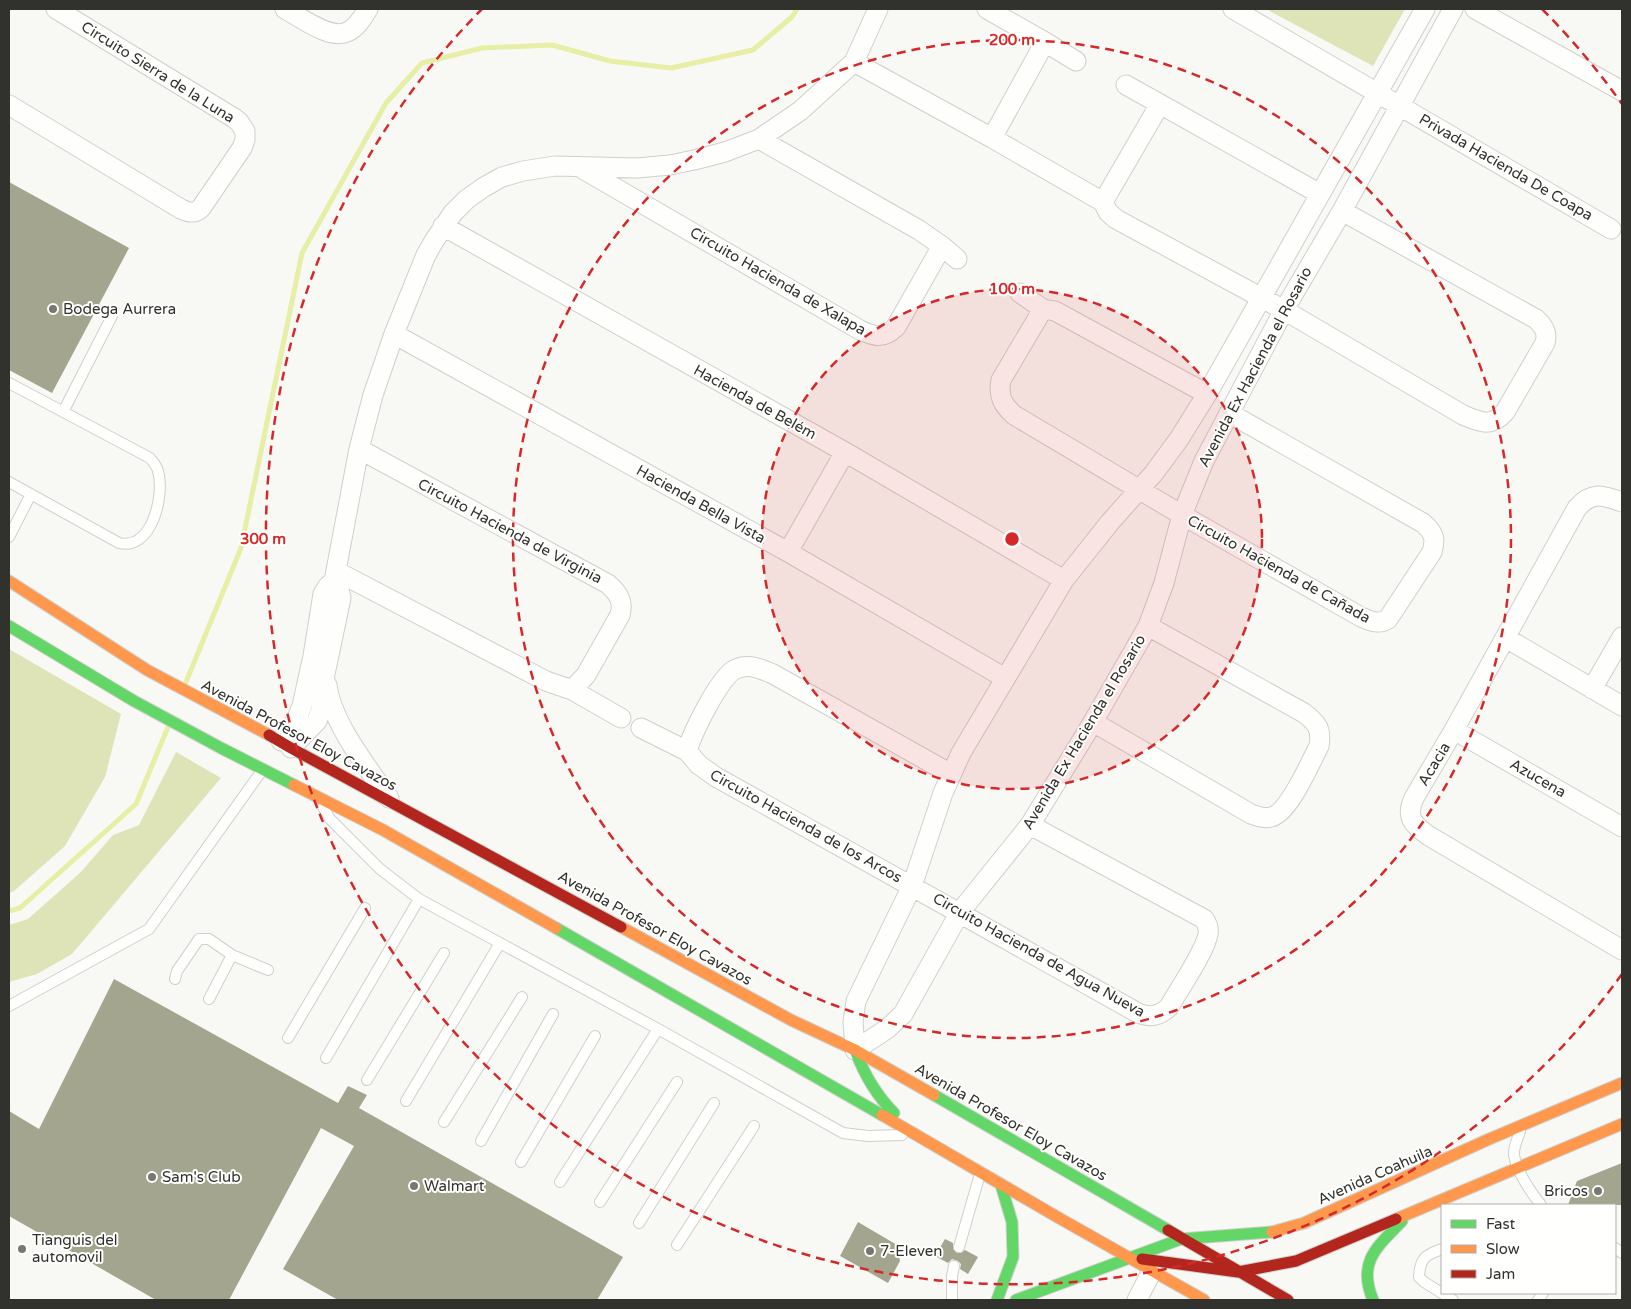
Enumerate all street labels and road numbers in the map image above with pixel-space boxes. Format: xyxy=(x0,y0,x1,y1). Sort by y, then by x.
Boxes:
street label: Circuito Sierra de la Luna xyxy=(78,17,238,127)
street label: Privada Hacienda De Coapa xyxy=(1416,110,1596,224)
street label: Circuito Hacienda de Xalapa xyxy=(687,223,869,339)
street label: Avenida Ex Hacienda el Rosario xyxy=(1194,264,1316,470)
street label: Hacienda de Belém xyxy=(690,361,820,443)
street label: Hacienda Bella Vista xyxy=(633,461,769,547)
street label: Circuito Hacienda de Virginia xyxy=(415,475,605,587)
street label: Circuito Hacienda de Cañada xyxy=(1184,511,1374,627)
street label: Avenida Ex Hacienda el Rosario xyxy=(1019,631,1149,833)
street label: Avenida Profesor Eloy Cavazos xyxy=(198,676,400,794)
street label: Acacia xyxy=(1414,739,1454,789)
street label: Azucena xyxy=(1507,755,1569,801)
street label: Circuito Hacienda de los Arcos xyxy=(707,766,905,886)
street label: Avenida Profesor Eloy Cavazos xyxy=(555,867,755,989)
street label: Circuito Hacienda de Agua Nueva xyxy=(930,889,1148,1021)
street label: Avenida Profesor Eloy Cavazos xyxy=(912,1059,1110,1185)
street label: Avenida Coahuila xyxy=(1315,1142,1435,1208)

